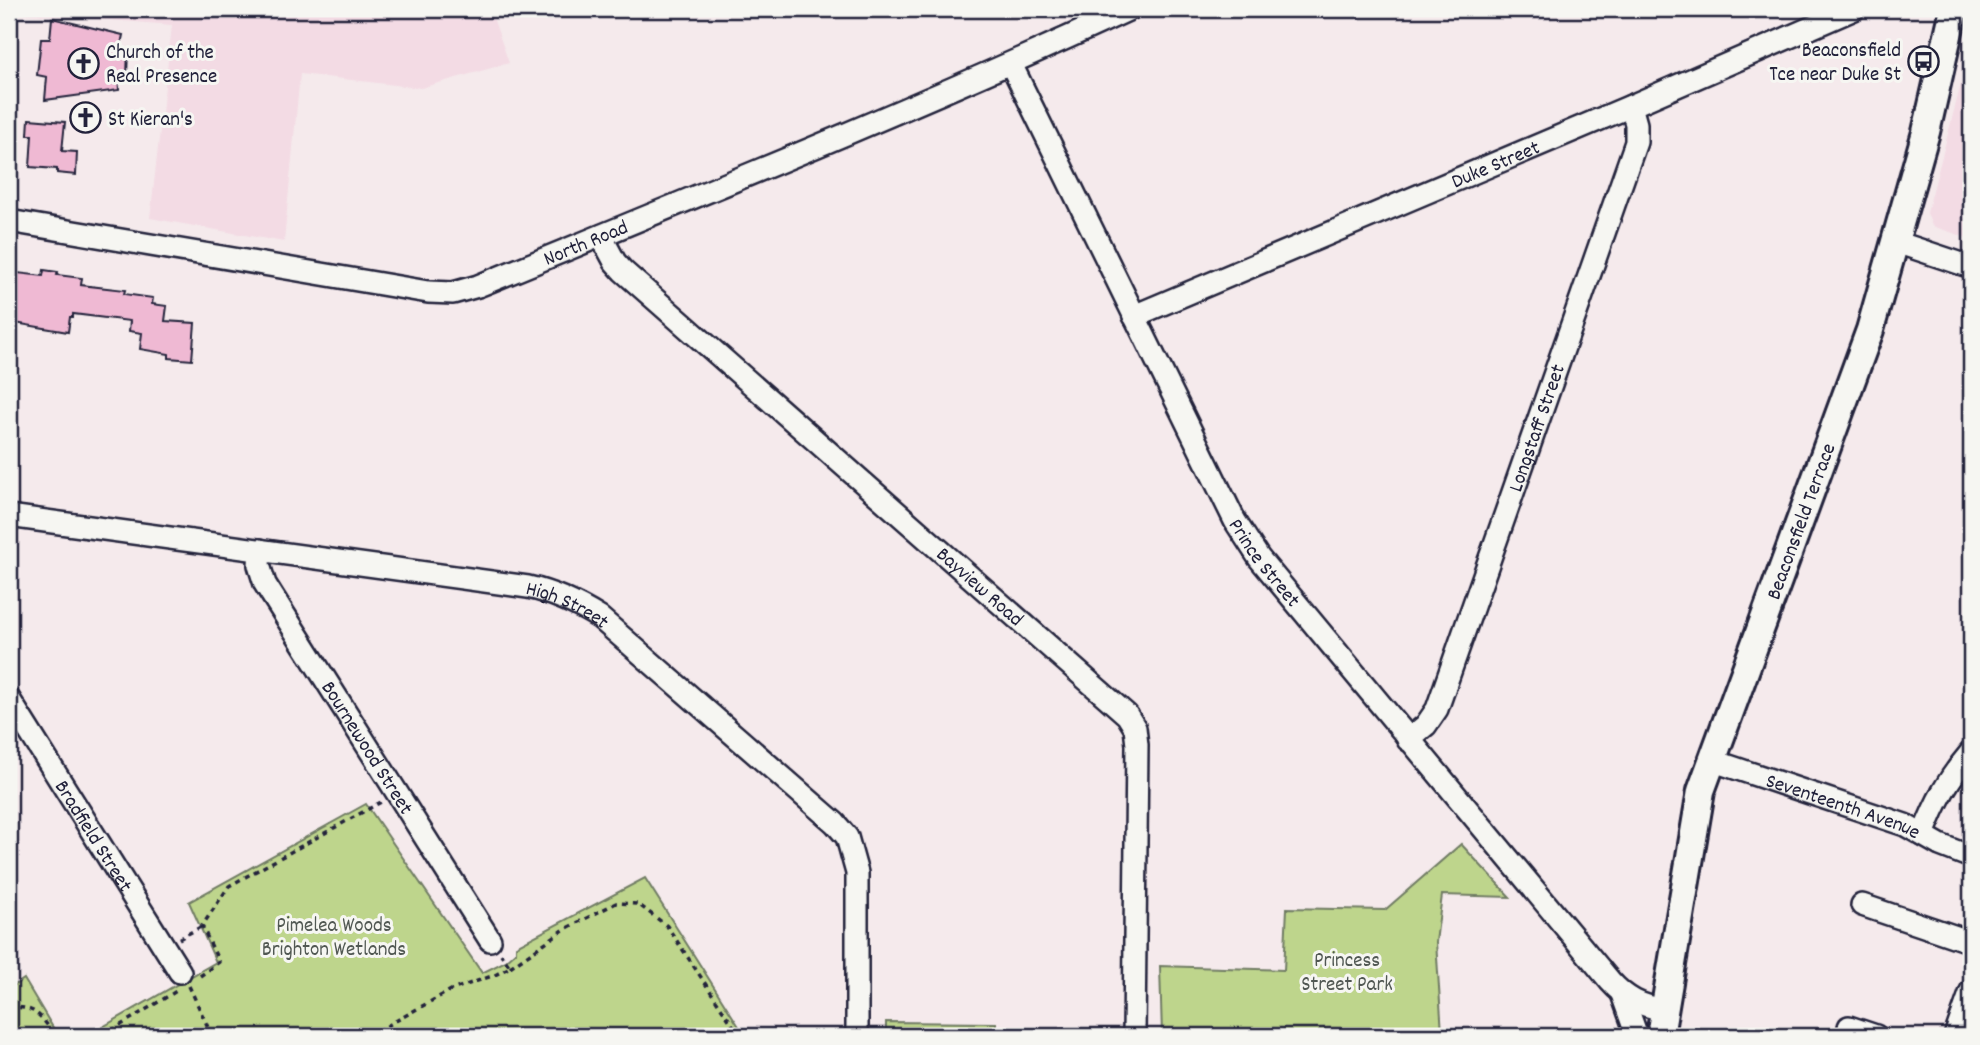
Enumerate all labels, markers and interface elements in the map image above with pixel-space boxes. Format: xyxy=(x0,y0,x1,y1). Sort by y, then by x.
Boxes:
place label: Beaconsfield Tce near Duke St xyxy=(1769,37,1901,91)
place label: Church of the Real Presence xyxy=(106,39,217,93)
bus stop icon: Beaconsfield Tce near Duke St xyxy=(1907,44,1941,78)
church icon: Church of the Real Presence xyxy=(66,46,100,80)
church icon: St Kieran's xyxy=(68,101,102,135)
place label: St Kieran's xyxy=(108,106,193,136)
street label: Duke Street xyxy=(1447,134,1545,198)
street label: North Road xyxy=(540,214,633,275)
street label: Longstaff Street xyxy=(1502,361,1575,497)
street label: Beaconsfield Terrace xyxy=(1760,439,1845,605)
street label: Prince Street xyxy=(1219,513,1306,615)
street label: Bayview Road xyxy=(928,541,1029,635)
street label: High Street xyxy=(522,575,615,638)
street label: Bournewood Street xyxy=(312,676,419,822)
street label: Seventeenth Avenue xyxy=(1761,767,1925,849)
street label: Bradfield Street xyxy=(45,775,139,899)
park label: Pimelea Woods Brighton Wetlands xyxy=(262,912,406,966)
park label: Princess Street Park xyxy=(1301,947,1393,1001)

